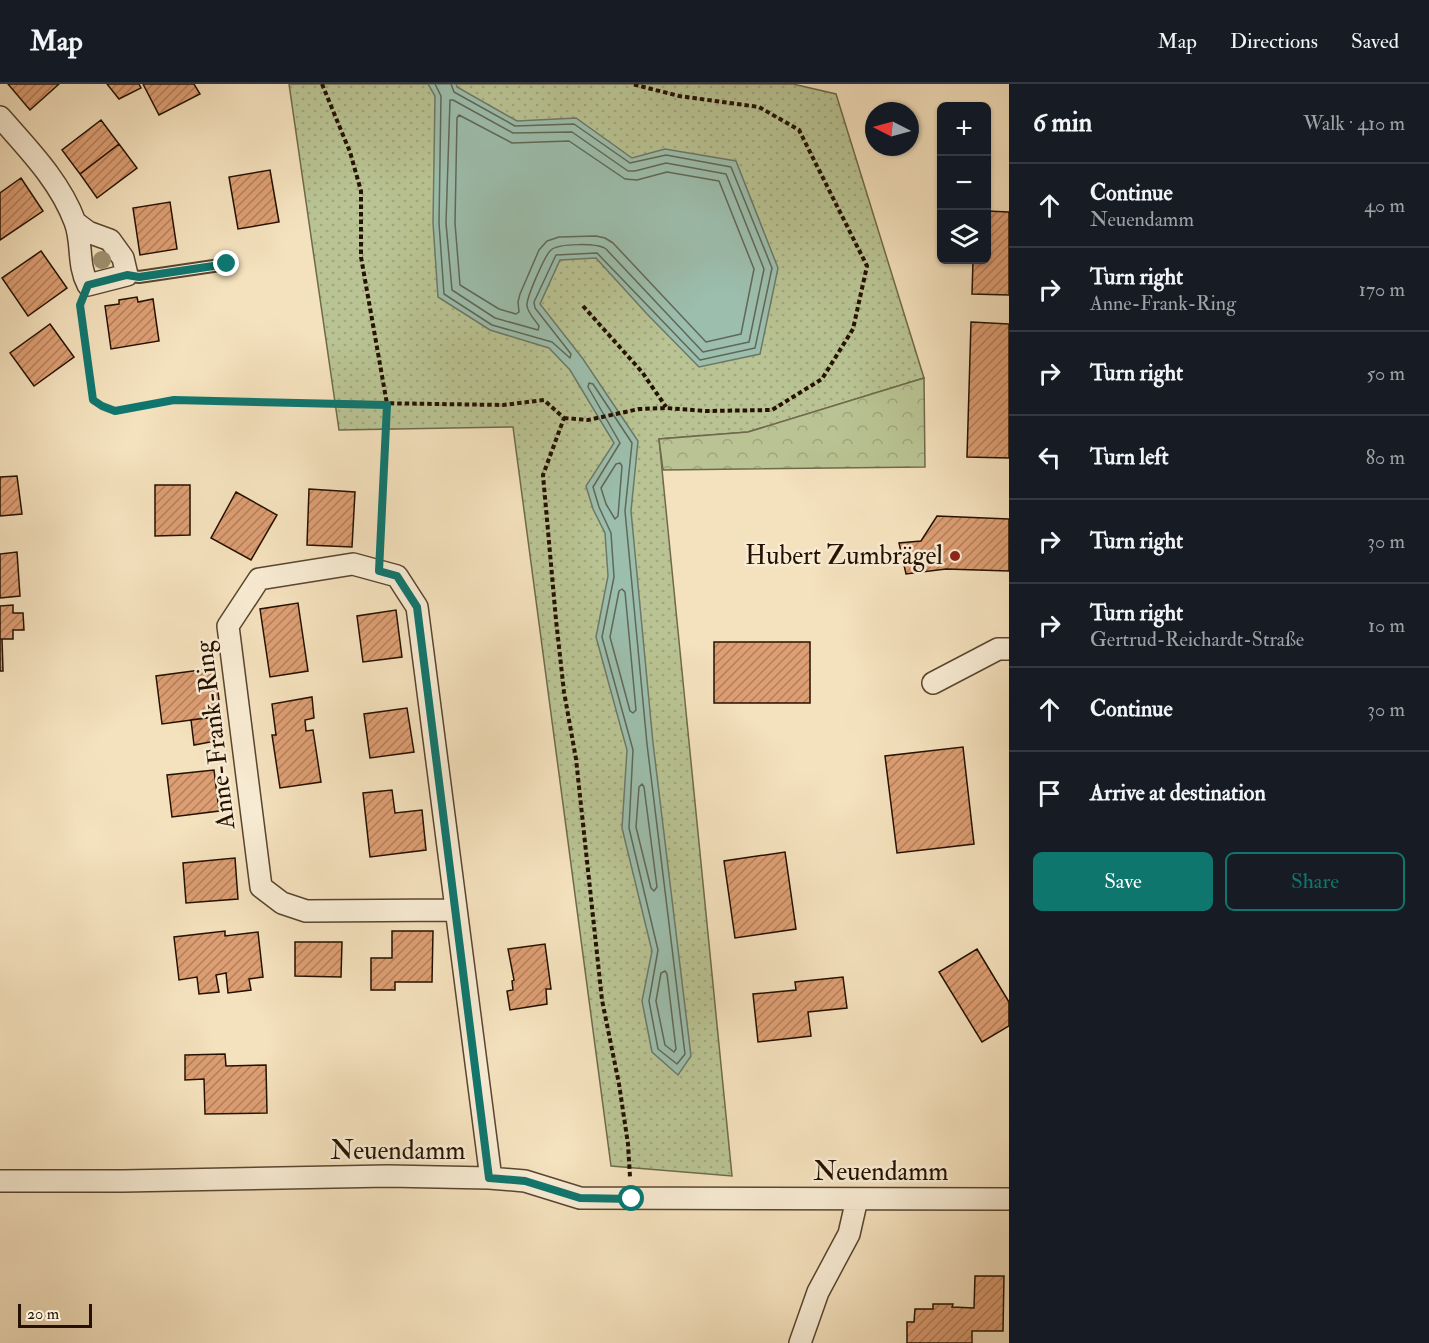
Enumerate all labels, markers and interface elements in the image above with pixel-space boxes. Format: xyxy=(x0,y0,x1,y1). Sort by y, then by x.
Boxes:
text: Map xyxy=(30,24,83,59)
text: Map xyxy=(1157,28,1197,55)
text: Directions xyxy=(1230,28,1318,55)
text: Saved xyxy=(1351,28,1399,55)
north arrow xyxy=(865,102,919,156)
map controls xyxy=(937,102,991,264)
button: + xyxy=(937,102,991,156)
text: 6 min xyxy=(1033,107,1092,139)
text: Walk · 410 m xyxy=(1303,111,1405,136)
button: − xyxy=(937,156,991,210)
text: Continue xyxy=(1090,179,1173,207)
icon: ahead xyxy=(1033,189,1066,222)
text: 40 m xyxy=(1364,193,1405,218)
text: Neuendamm xyxy=(1090,207,1194,232)
button: layers xyxy=(937,210,991,264)
route end xyxy=(213,250,239,276)
text: Turn right xyxy=(1090,263,1183,291)
icon: right xyxy=(1033,273,1066,306)
text: 170 m xyxy=(1359,277,1405,302)
text: Anne-Frank-Ring xyxy=(1090,291,1236,316)
icon: right xyxy=(1033,357,1066,390)
text: Turn right xyxy=(1090,359,1183,387)
text: 50 m xyxy=(1366,361,1405,386)
icon: left xyxy=(1033,441,1066,474)
text: Turn left xyxy=(1090,443,1169,471)
text: 80 m xyxy=(1366,445,1405,470)
icon: right xyxy=(1033,525,1066,558)
text: Turn right xyxy=(1090,527,1183,555)
text: 30 m xyxy=(1367,529,1405,554)
place label: Hubert Zumbrägel xyxy=(745,540,943,572)
marker: Hubert Zumbrägel xyxy=(948,549,962,563)
text: Turn right xyxy=(1090,599,1183,627)
icon: right xyxy=(1033,609,1066,642)
text: 10 m xyxy=(1368,613,1405,638)
text: Gertrud-Reichardt-Straße xyxy=(1090,627,1304,652)
street label: Anne-Frank-Ring xyxy=(187,638,243,832)
icon: ahead xyxy=(1033,693,1066,726)
text: Continue xyxy=(1090,695,1173,723)
text: 30 m xyxy=(1367,697,1405,722)
icon: arrive xyxy=(1033,777,1066,810)
text: Arrive at destination xyxy=(1090,779,1266,807)
button: Save xyxy=(1033,852,1213,911)
button: Share xyxy=(1225,852,1405,911)
street label: Neuendamm xyxy=(330,1135,466,1167)
street label: Neuendamm xyxy=(813,1156,949,1188)
route start xyxy=(618,1185,644,1211)
scale bar xyxy=(18,1301,92,1328)
text: 20 m xyxy=(27,1304,59,1324)

